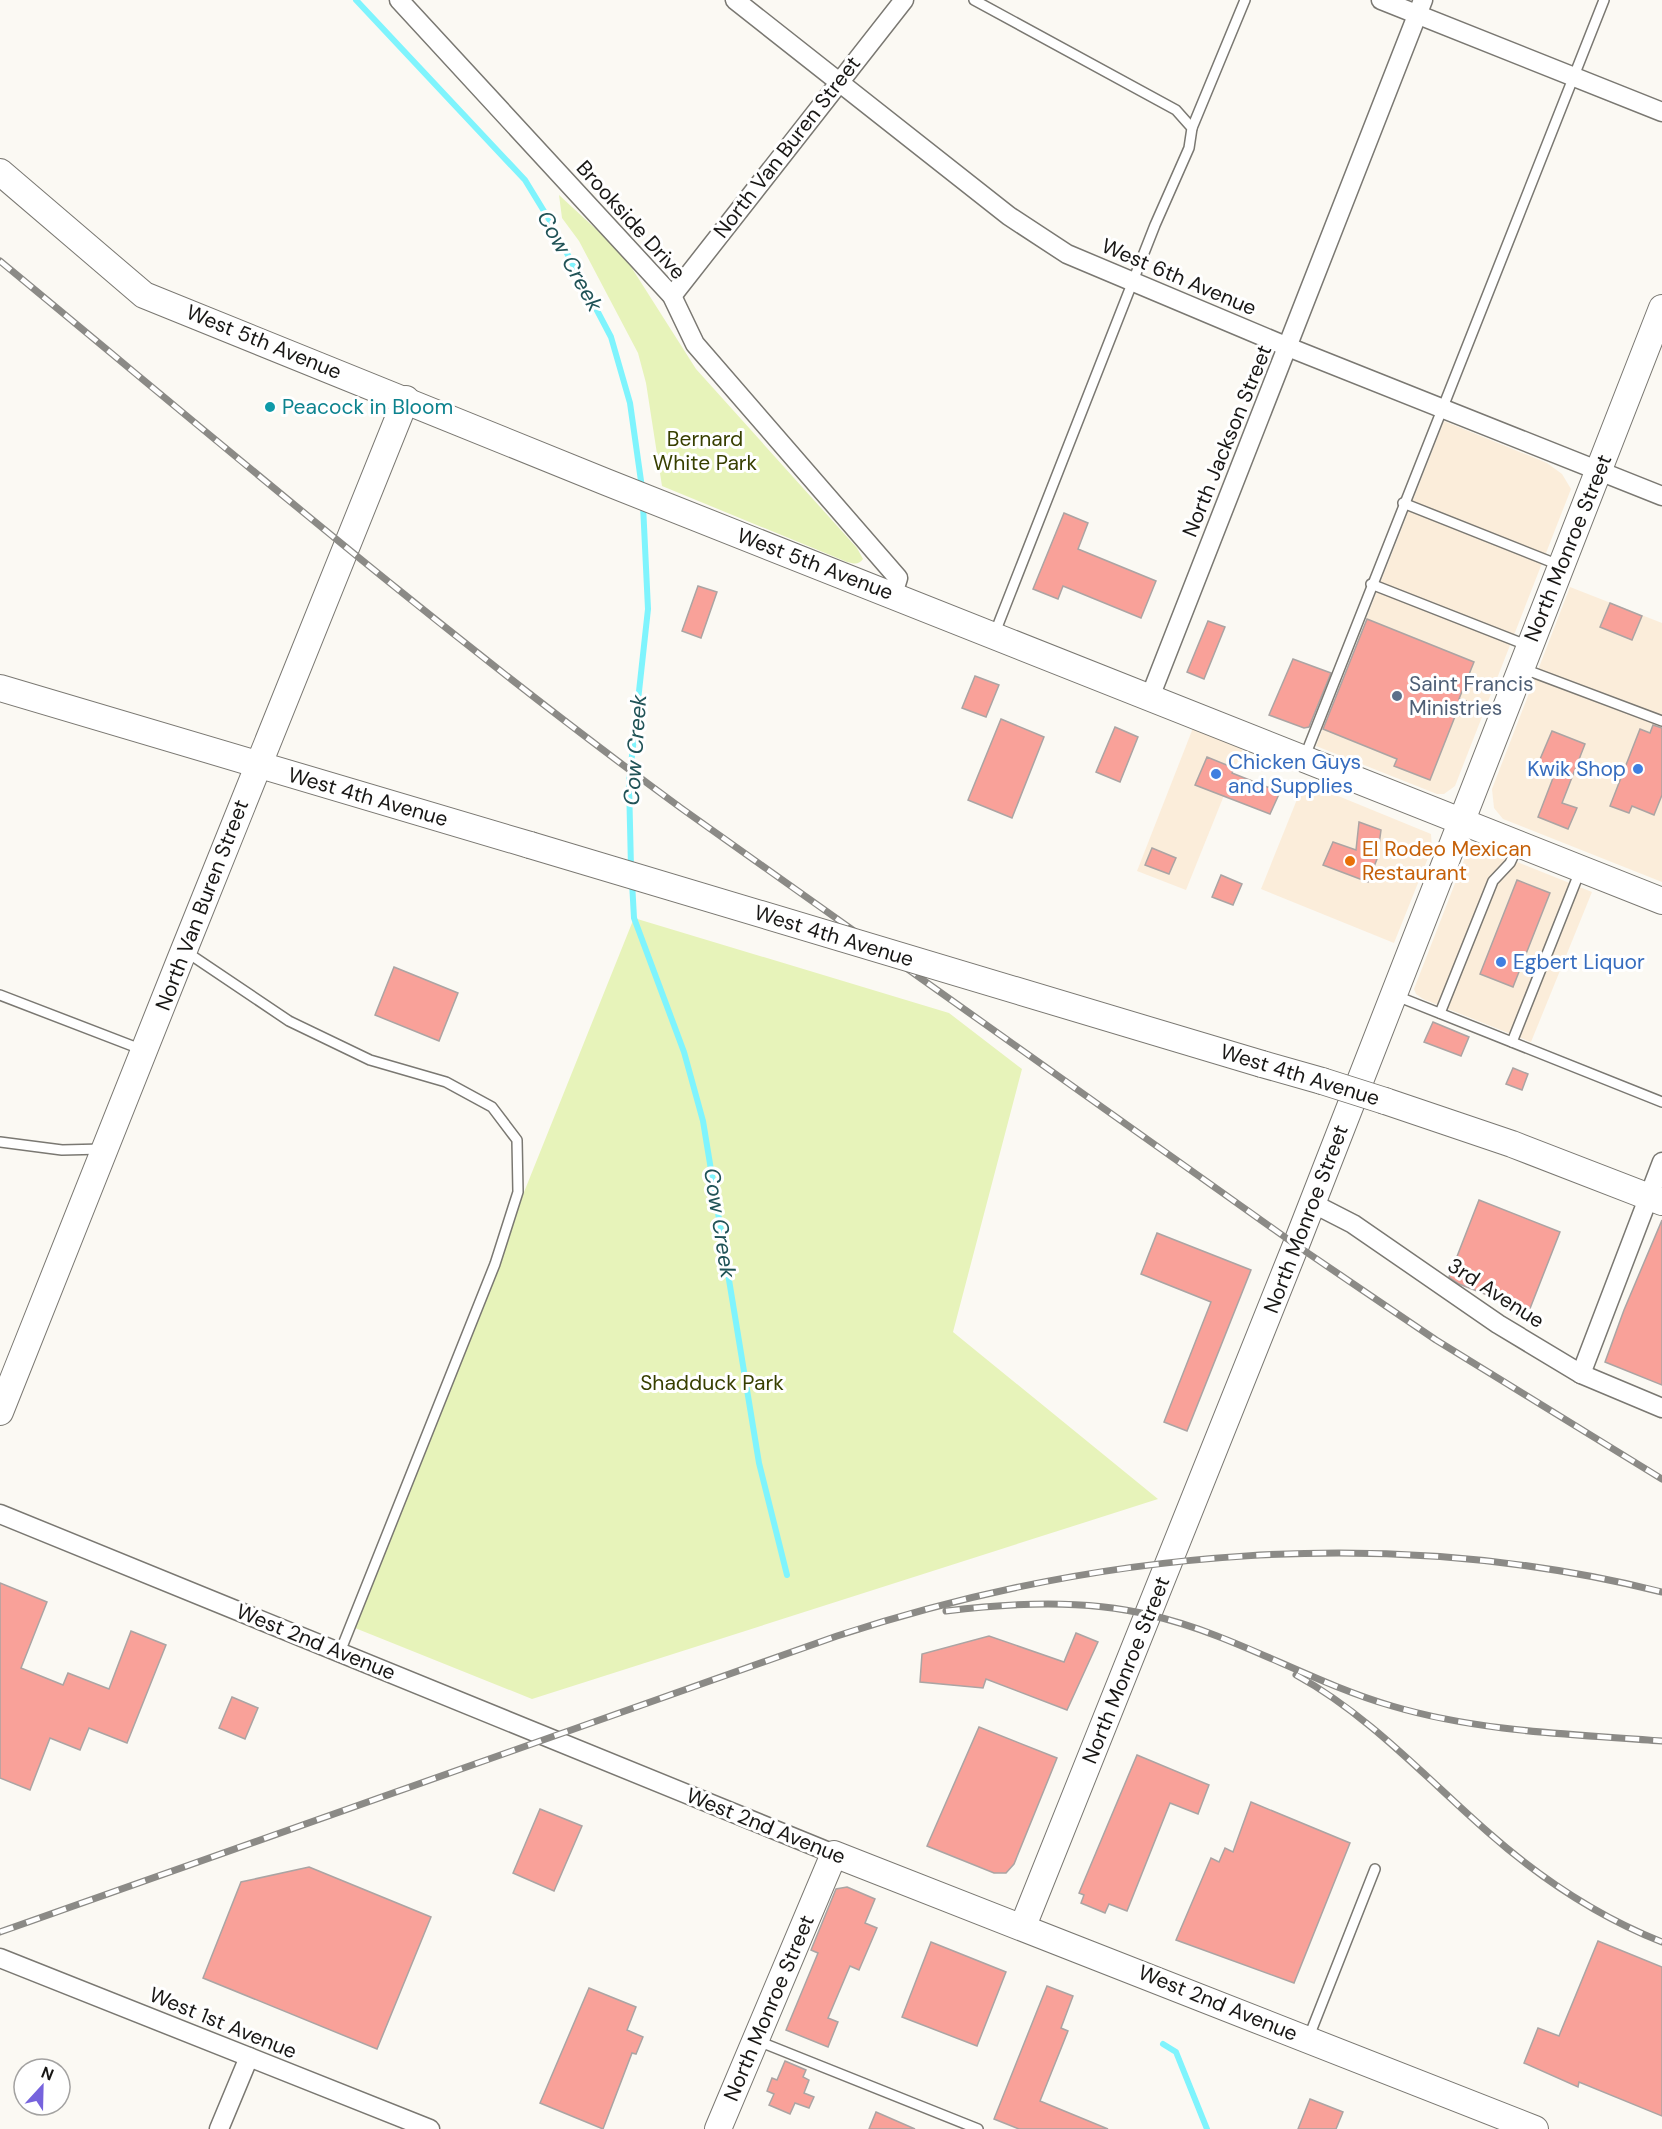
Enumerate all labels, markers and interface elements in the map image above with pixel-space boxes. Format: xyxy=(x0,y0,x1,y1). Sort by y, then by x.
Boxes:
street label: North Van Buren Street xyxy=(707,50,867,244)
street label: Brookside Drive xyxy=(570,155,692,285)
water label: Cow Creek xyxy=(530,205,610,317)
street label: West 6th Avenue xyxy=(1097,232,1261,322)
street label: West 5th Avenue xyxy=(182,298,346,386)
street label: North Jackson Street xyxy=(1176,341,1278,541)
place label: Peacock in Bloom xyxy=(282,393,453,421)
marker: Peacock in Bloom xyxy=(263,400,277,414)
park label: Bernard White Park xyxy=(653,425,758,477)
street label: North Monroe Street xyxy=(1518,450,1618,646)
street label: West 5th Avenue xyxy=(733,521,897,607)
place label: Saint Francis Ministries xyxy=(1409,670,1534,722)
marker: Saint Francis Ministries xyxy=(1390,689,1404,703)
water label: Cow Creek xyxy=(617,693,653,807)
place label: Chicken Guys and Supplies xyxy=(1228,748,1361,800)
place label: Kwik Shop xyxy=(1527,755,1626,783)
street label: West 4th Avenue xyxy=(285,761,451,833)
marker: Kwik Shop xyxy=(1631,762,1645,776)
marker: Chicken Guys and Supplies xyxy=(1209,767,1223,781)
street label: North Van Buren Street xyxy=(149,796,255,1014)
place label: El Rodeo Mexican Restaurant xyxy=(1362,835,1532,887)
marker: El Rodeo Mexican Restaurant xyxy=(1343,854,1357,868)
street label: West 4th Avenue xyxy=(751,898,917,974)
place label: Egbert Liquor xyxy=(1513,948,1645,976)
marker: Egbert Liquor xyxy=(1494,955,1508,969)
street label: West 4th Avenue xyxy=(1217,1037,1383,1113)
street label: North Monroe Street xyxy=(1257,1121,1355,1317)
water label: Cow Creek xyxy=(697,1166,743,1281)
street label: 3rd Avenue xyxy=(1442,1251,1550,1335)
park label: Shadduck Park xyxy=(640,1369,784,1397)
street label: North Monroe Street xyxy=(1076,1572,1176,1768)
street label: West 2nd Avenue xyxy=(232,1597,400,1687)
street label: West 2nd Avenue xyxy=(682,1781,850,1871)
street label: North Monroe Street xyxy=(717,1911,821,2105)
street label: West 2nd Avenue xyxy=(1134,1958,1302,2048)
street label: West 1st Avenue xyxy=(145,1981,301,2065)
north arrow xyxy=(12,2057,72,2117)
text: N xyxy=(38,2062,57,2085)

